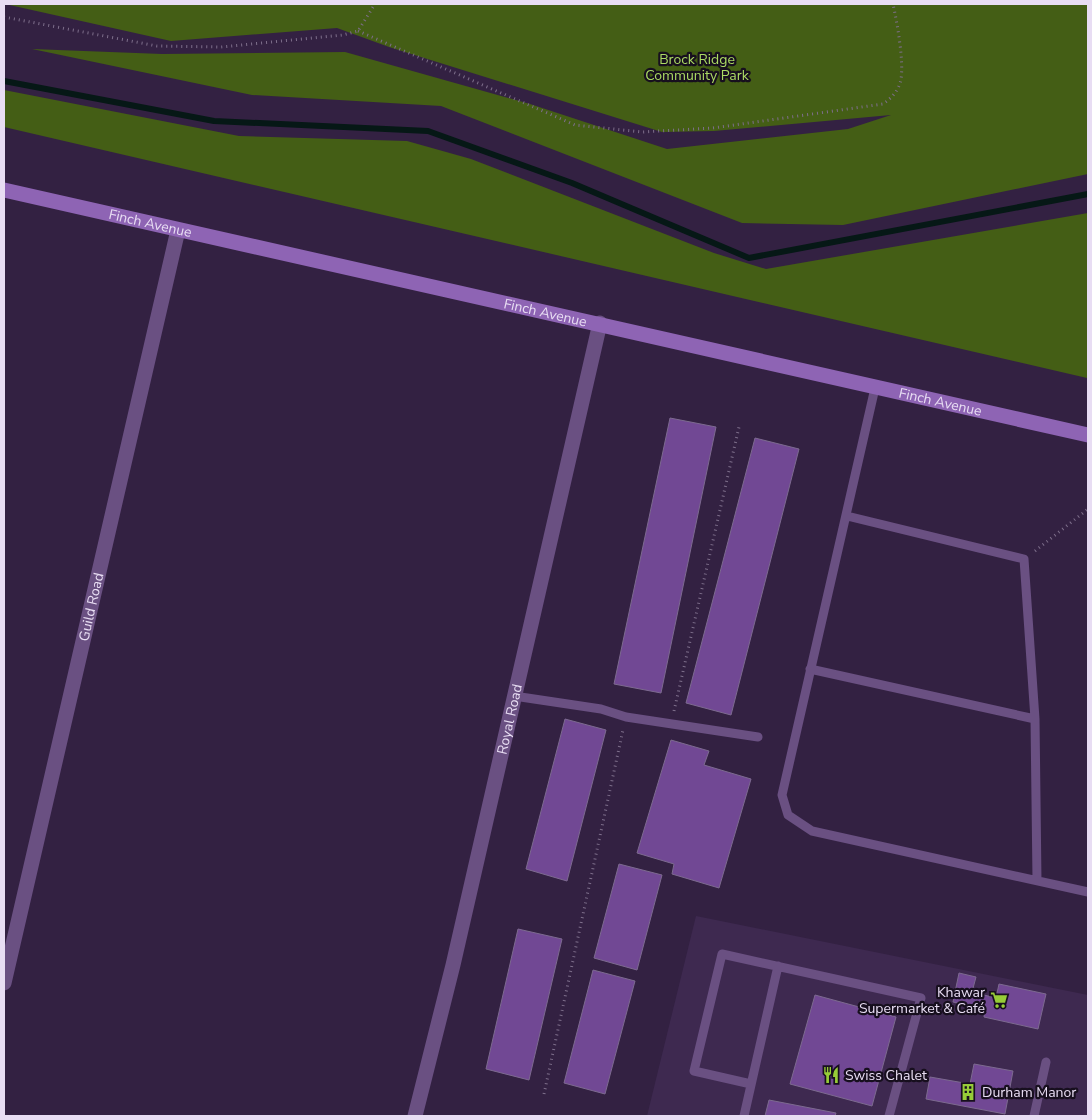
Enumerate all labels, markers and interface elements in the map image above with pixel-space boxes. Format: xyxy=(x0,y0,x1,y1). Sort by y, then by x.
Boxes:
park label: Brock Ridge Community Park xyxy=(645,50,750,85)
street label: Finch Avenue xyxy=(107,205,194,242)
street label: Finch Avenue xyxy=(502,294,589,331)
street label: Finch Avenue xyxy=(897,384,984,421)
street label: Guild Road xyxy=(74,571,109,643)
street label: Royal Road xyxy=(493,682,527,756)
place label: Khawar Supermarket & Café xyxy=(859,983,985,1018)
supermarket icon: Khawar Supermarket & Café xyxy=(989,990,1009,1010)
restaurant icon: Swiss Chalet xyxy=(821,1065,841,1085)
place label: Swiss Chalet xyxy=(845,1066,927,1085)
building icon: Durham Manor xyxy=(958,1082,978,1102)
place label: Durham Manor xyxy=(982,1083,1076,1102)

